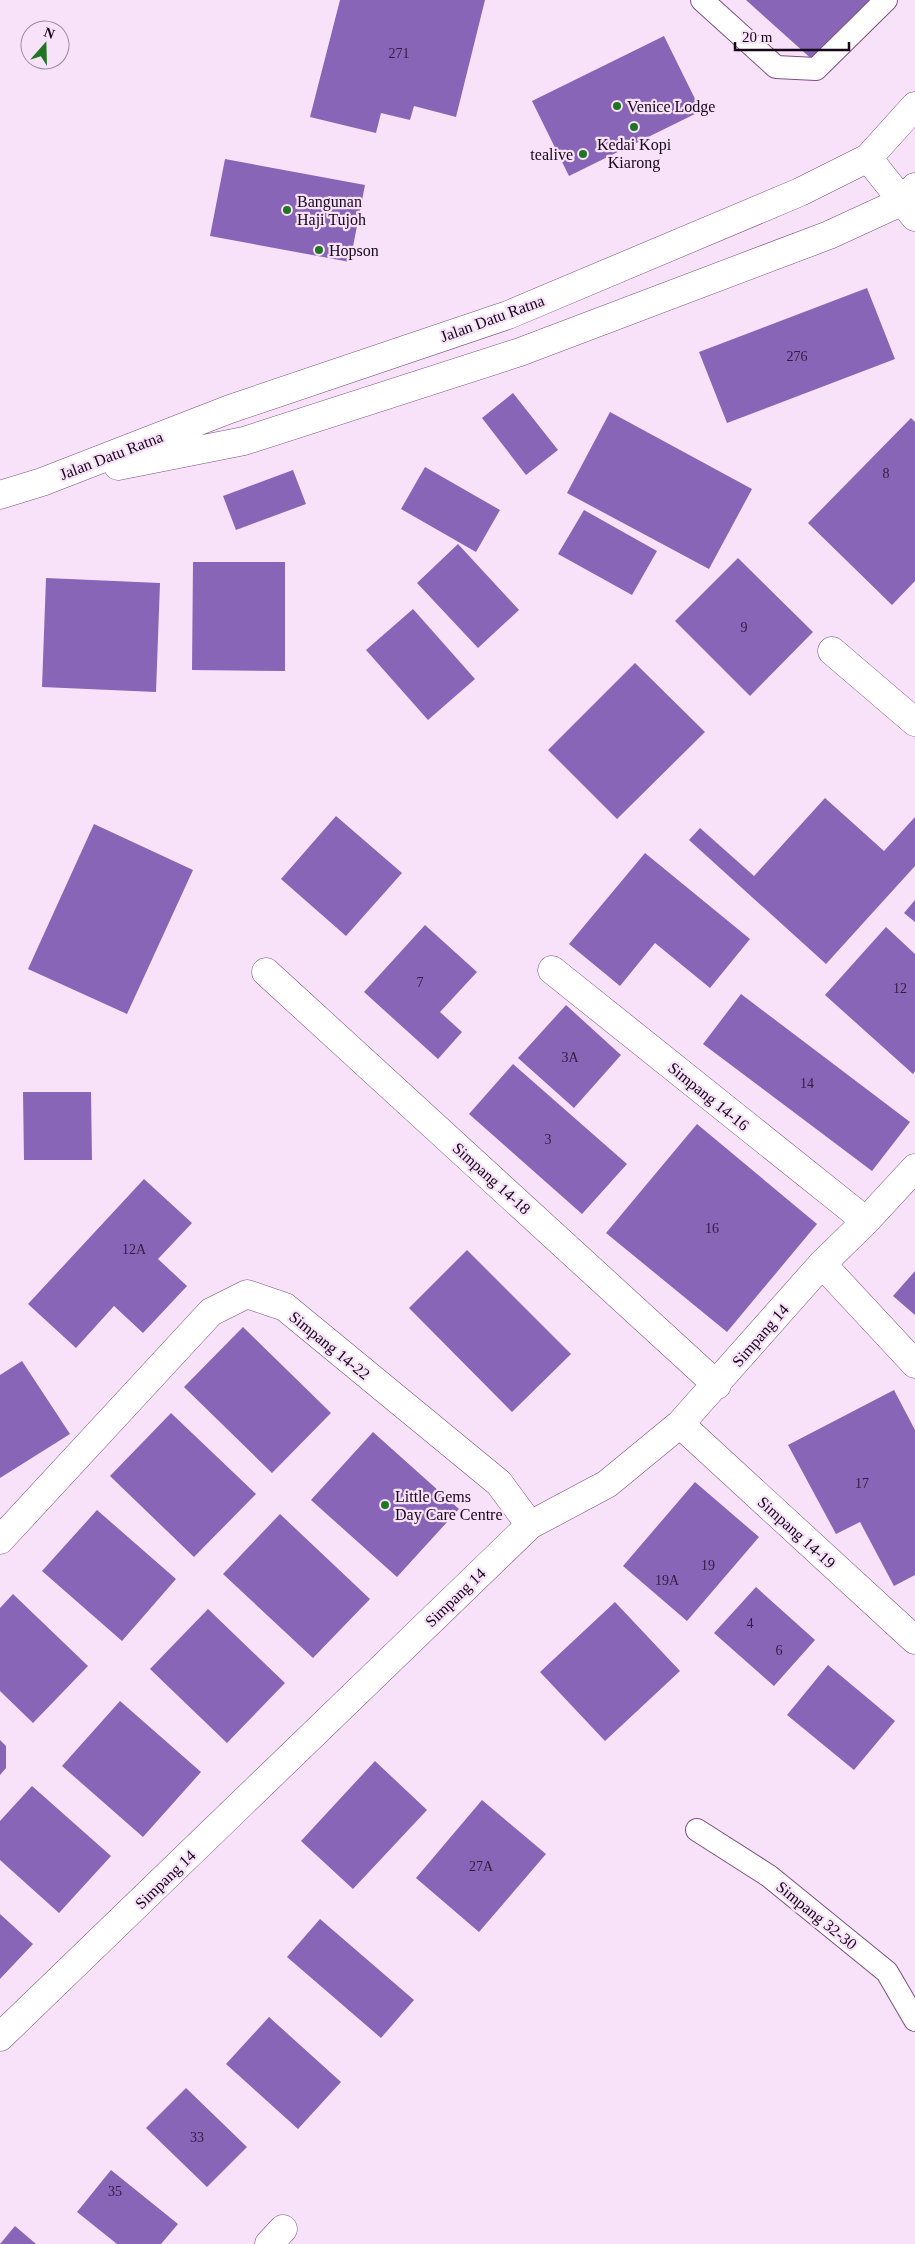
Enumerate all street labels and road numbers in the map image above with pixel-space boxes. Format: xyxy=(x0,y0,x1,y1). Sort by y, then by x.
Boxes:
street label: Jalan Datu Ratna xyxy=(438,292,546,345)
street label: Jalan Datu Ratna xyxy=(57,428,165,483)
street label: Simpang 14-16 xyxy=(665,1059,752,1135)
street label: Simpang 14-18 xyxy=(449,1139,534,1218)
street label: Simpang 14 xyxy=(729,1301,793,1371)
street label: Simpang 14-22 xyxy=(286,1308,373,1384)
street label: Simpang 14-19 xyxy=(754,1493,839,1572)
street label: Simpang 14 xyxy=(422,1565,490,1631)
street label: Simpang 14 xyxy=(132,1847,200,1913)
street label: Simpang 32-30 xyxy=(773,1878,860,1954)

